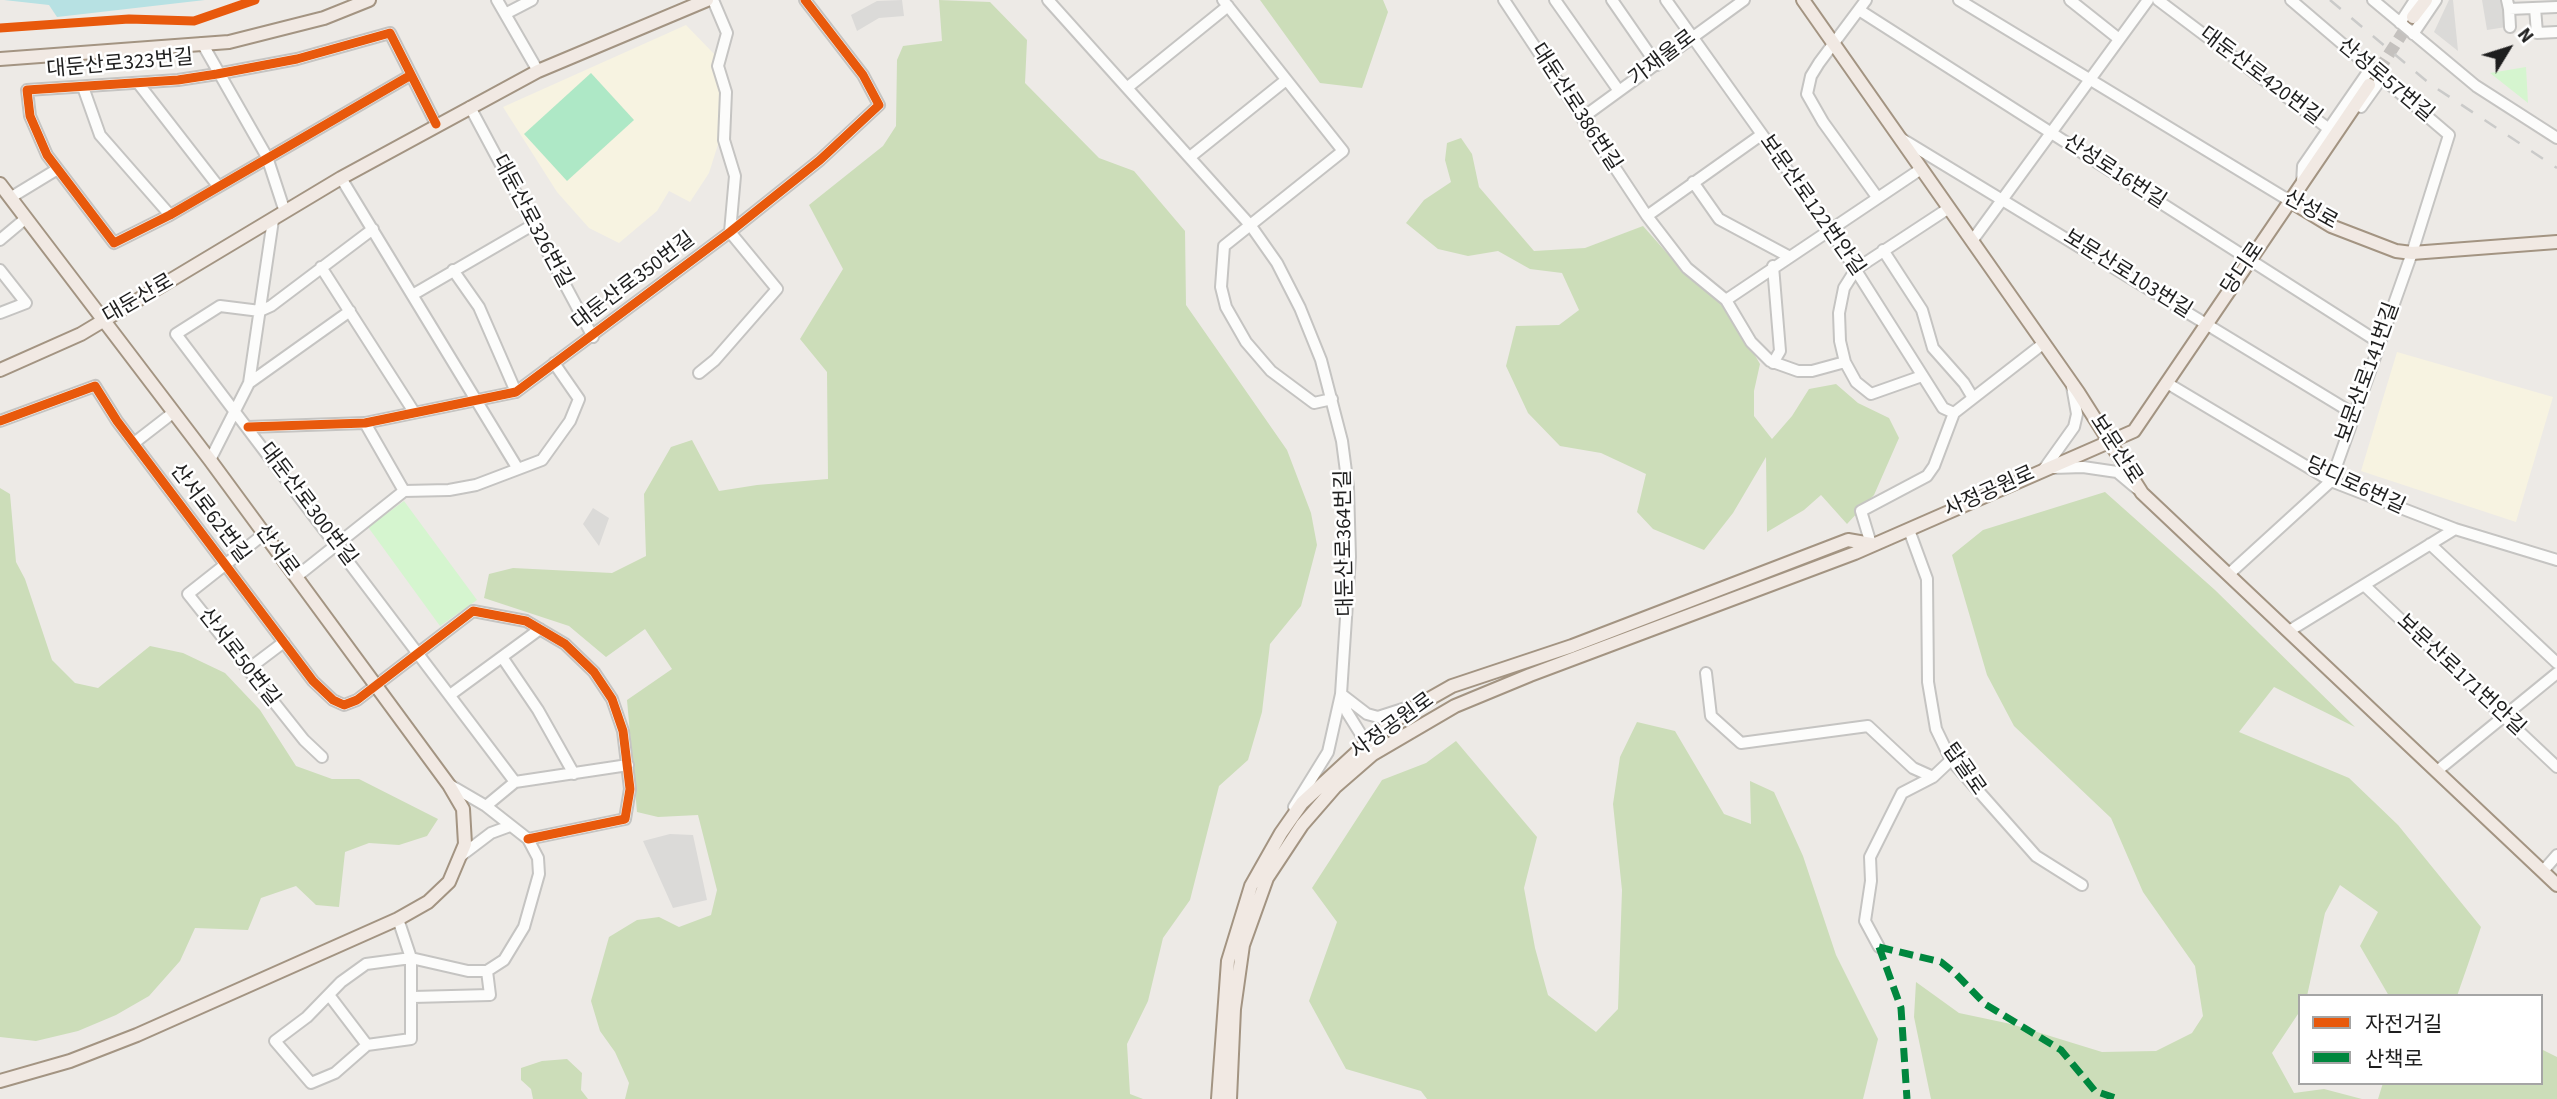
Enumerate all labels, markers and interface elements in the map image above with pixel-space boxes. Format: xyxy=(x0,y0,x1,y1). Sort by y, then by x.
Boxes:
north arrow xyxy=(2473,14,2543,84)
text: N xyxy=(2510,22,2539,49)
street label: 대둔산로420번길 xyxy=(2194,23,2326,131)
street label: 가재울로 xyxy=(1625,26,1701,92)
street label: 산성로57번길 xyxy=(2332,34,2438,128)
street label: 대둔산로386번길 xyxy=(1524,39,1626,177)
street label: 대둔산로323번길 xyxy=(46,46,194,84)
street label: 산성로16번길 xyxy=(2058,130,2170,216)
street label: 보문산로122번안길 xyxy=(1753,131,1869,281)
street label: 대둔산로326번길 xyxy=(485,151,577,293)
street label: 산성로 xyxy=(2279,186,2341,236)
street label: 보문산로103번길 xyxy=(2058,225,2196,325)
street label: 대둔산로350번길 xyxy=(568,228,700,336)
street label: 당디로 xyxy=(2217,238,2271,300)
street label: 대둔산로 xyxy=(99,270,179,330)
street label: 보문산로141번길 xyxy=(2332,300,2406,446)
street label: 보문산로 xyxy=(2083,411,2147,489)
street label: 대둔산로300번길 xyxy=(253,439,361,571)
street label: 당디로6번길 xyxy=(2301,453,2409,521)
street label: 산서로62번길 xyxy=(164,460,254,568)
street label: 사정공원로 xyxy=(1941,462,2039,524)
street label: 대둔산로364번길 xyxy=(1332,469,1360,617)
street label: 산서로 xyxy=(249,520,303,582)
street label: 산서로50번길 xyxy=(192,604,284,712)
street label: 보문산로171번안길 xyxy=(2391,610,2529,742)
street label: 사정공원로 xyxy=(1347,688,1439,766)
street label: 탑골로 xyxy=(1936,739,1990,801)
legend xyxy=(2298,994,2543,1085)
text: 자전거길 xyxy=(2365,1009,2442,1039)
text: 산책로 xyxy=(2365,1044,2423,1074)

